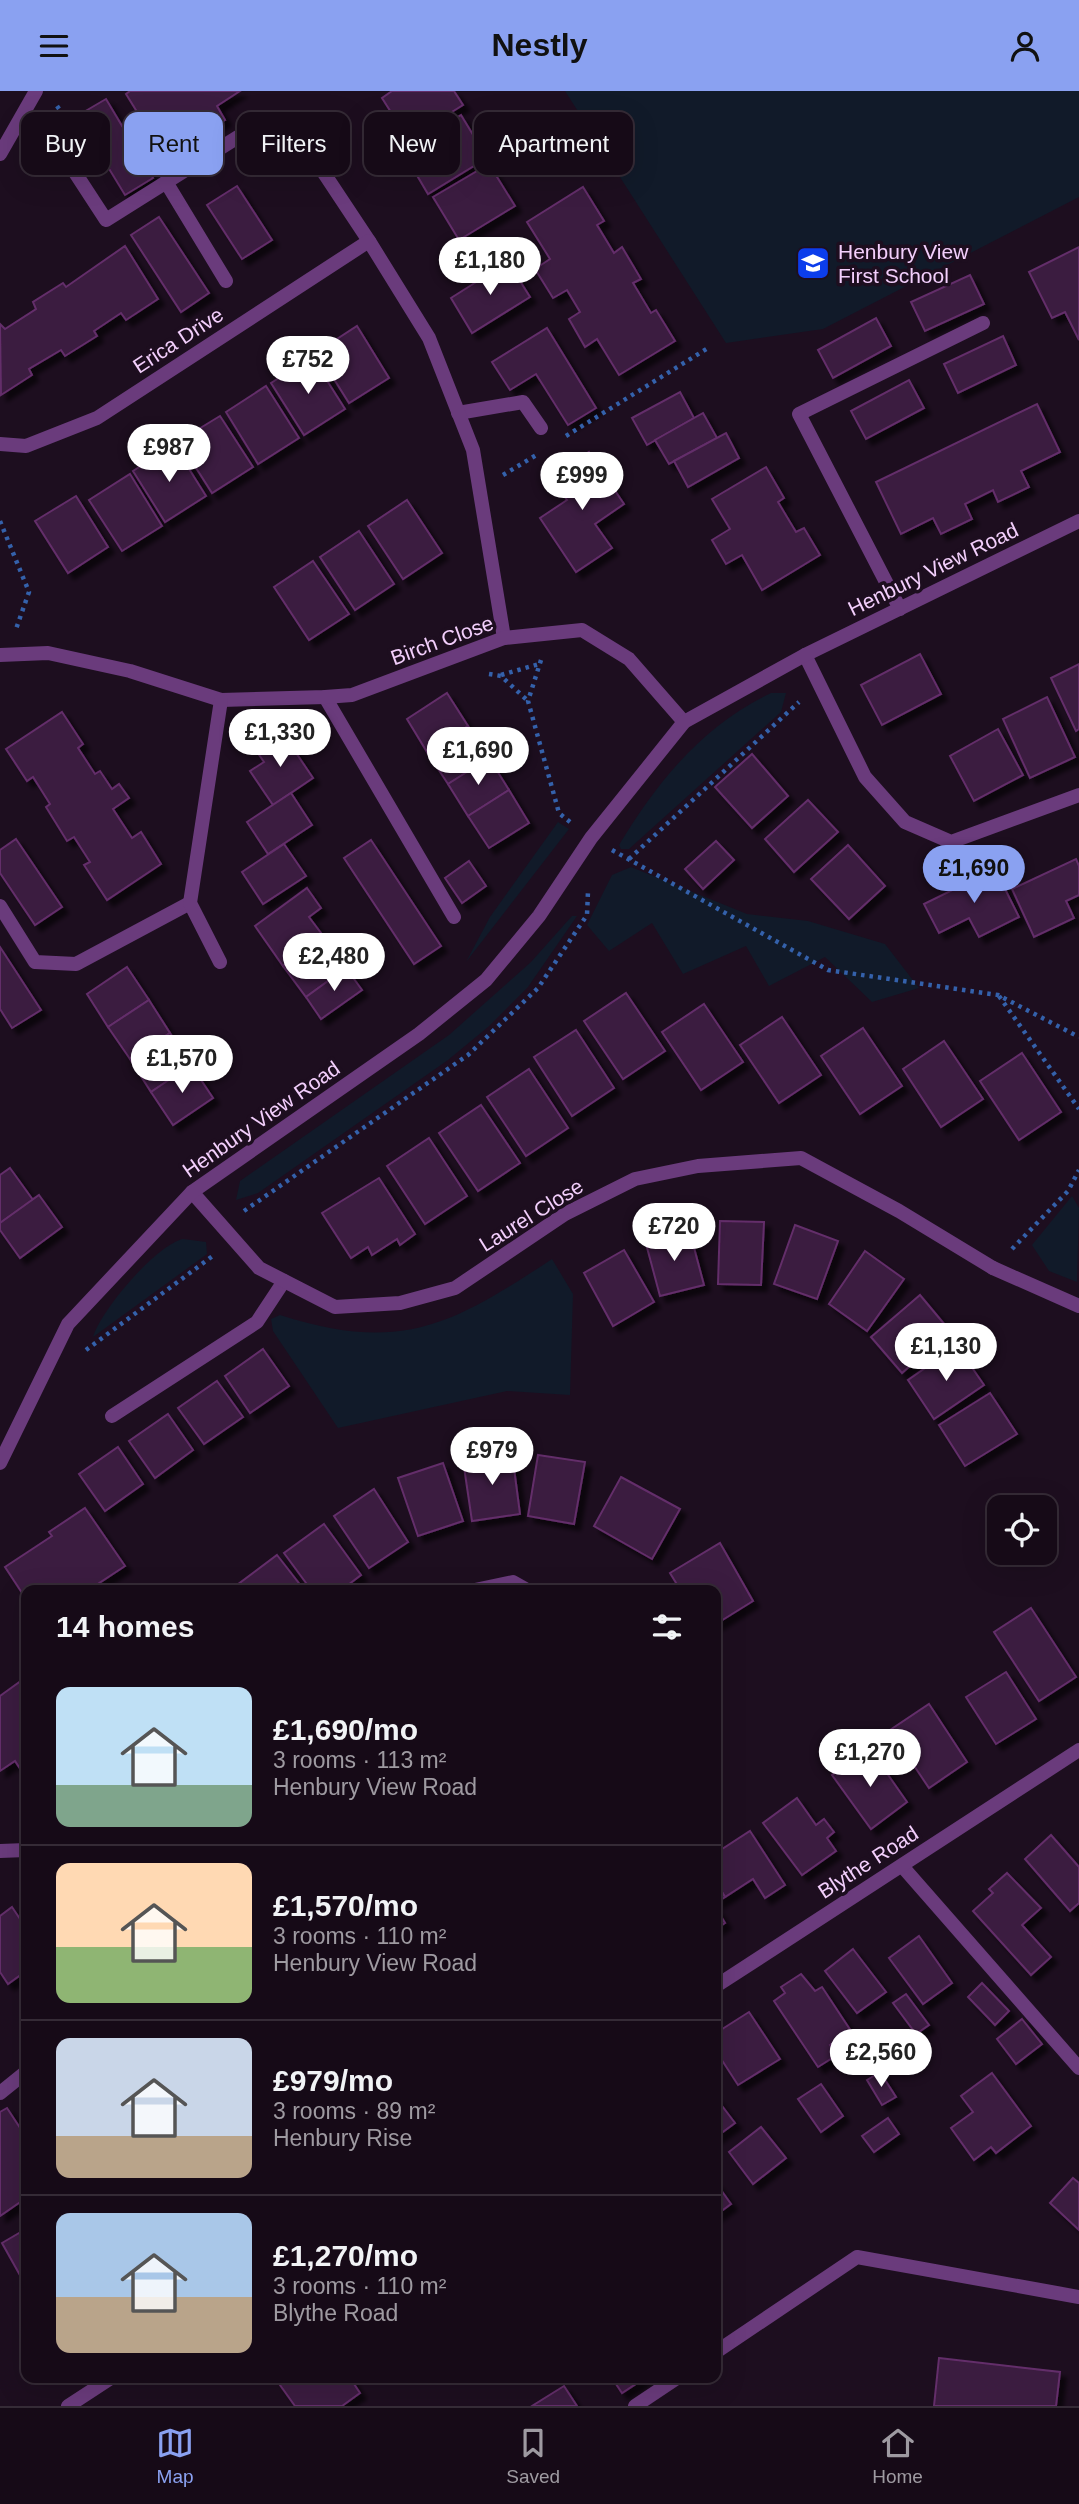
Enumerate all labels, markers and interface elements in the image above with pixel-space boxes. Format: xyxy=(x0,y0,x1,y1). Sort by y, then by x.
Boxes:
icon: menu xyxy=(35,27,73,65)
text: Nestly xyxy=(491,27,588,63)
icon: person xyxy=(1006,27,1044,65)
chip: Buy xyxy=(21,112,110,175)
chip: Rent xyxy=(124,112,223,175)
chip: Filters xyxy=(237,112,350,175)
chip: New xyxy=(364,112,460,175)
chip: Apartment xyxy=(474,112,633,175)
pin: £1,180 xyxy=(433,237,547,297)
place label: Henbury View First School xyxy=(838,240,969,287)
school or university icon: Henbury View First School xyxy=(794,244,832,282)
text: £1,180 xyxy=(455,247,525,273)
street label: Erica Drive xyxy=(129,302,227,378)
pin: £752 xyxy=(267,337,349,396)
text: £752 xyxy=(282,346,334,372)
pin: £987 xyxy=(128,425,210,484)
text: £987 xyxy=(143,434,195,460)
pin: £999 xyxy=(541,453,623,512)
text: £999 xyxy=(556,462,608,488)
street label: Henbury View Road xyxy=(844,518,1022,620)
street label: Birch Close xyxy=(388,611,496,669)
pin: £1,330 xyxy=(223,709,337,769)
text: £1,330 xyxy=(245,719,315,745)
pin: £1,690 xyxy=(421,727,535,787)
text: £1,690 xyxy=(443,737,513,763)
pin: £1,690 xyxy=(917,845,1031,905)
text: £1,690 xyxy=(939,855,1009,881)
pin: £2,480 xyxy=(277,933,391,993)
text: £2,480 xyxy=(299,943,369,969)
pin: £1,570 xyxy=(125,1035,239,1095)
text: £1,570 xyxy=(147,1045,217,1071)
street label: Henbury View Road xyxy=(178,1056,344,1182)
street label: Laurel Close xyxy=(475,1174,587,1256)
pin: £720 xyxy=(633,1203,715,1263)
text: £720 xyxy=(648,1213,700,1239)
pin: £1,130 xyxy=(889,1323,1003,1383)
text: £1,130 xyxy=(911,1333,981,1359)
pin: £979 xyxy=(451,1427,533,1487)
text: £979 xyxy=(466,1437,518,1463)
map controls xyxy=(987,1495,1057,1565)
button: locate xyxy=(987,1495,1057,1565)
icon: filters xyxy=(648,1608,686,1646)
text: 14 homes xyxy=(56,1610,194,1643)
text: £1,690/mo xyxy=(273,1713,418,1746)
icon: home xyxy=(112,1715,196,1799)
pin: £1,270 xyxy=(813,1729,927,1789)
text: £1,270 xyxy=(835,1739,905,1765)
text: 3 rooms · 113 m² xyxy=(273,1747,446,1773)
text: Henbury View Road xyxy=(273,1774,477,1800)
street label: Blythe Road xyxy=(814,1821,922,1903)
text: £1,570/mo xyxy=(273,1889,418,1922)
icon: home xyxy=(112,1891,196,1975)
text: 3 rooms · 110 m² xyxy=(273,1923,446,1949)
text: Henbury View Road xyxy=(273,1950,477,1976)
pin: £2,560 xyxy=(824,2029,938,2089)
text: £2,560 xyxy=(846,2039,916,2065)
text: £979/mo xyxy=(273,2064,393,2097)
icon: home xyxy=(112,2066,196,2150)
text: 3 rooms · 89 m² xyxy=(273,2098,435,2124)
text: Henbury Rise xyxy=(273,2125,412,2151)
text: £1,270/mo xyxy=(273,2239,418,2272)
icon: home xyxy=(112,2241,196,2325)
text: 3 rooms · 110 m² xyxy=(273,2273,446,2299)
text: Blythe Road xyxy=(273,2300,398,2326)
tab: Map xyxy=(156,2424,194,2488)
tab: Saved xyxy=(506,2424,560,2488)
tab: Home xyxy=(872,2424,923,2488)

